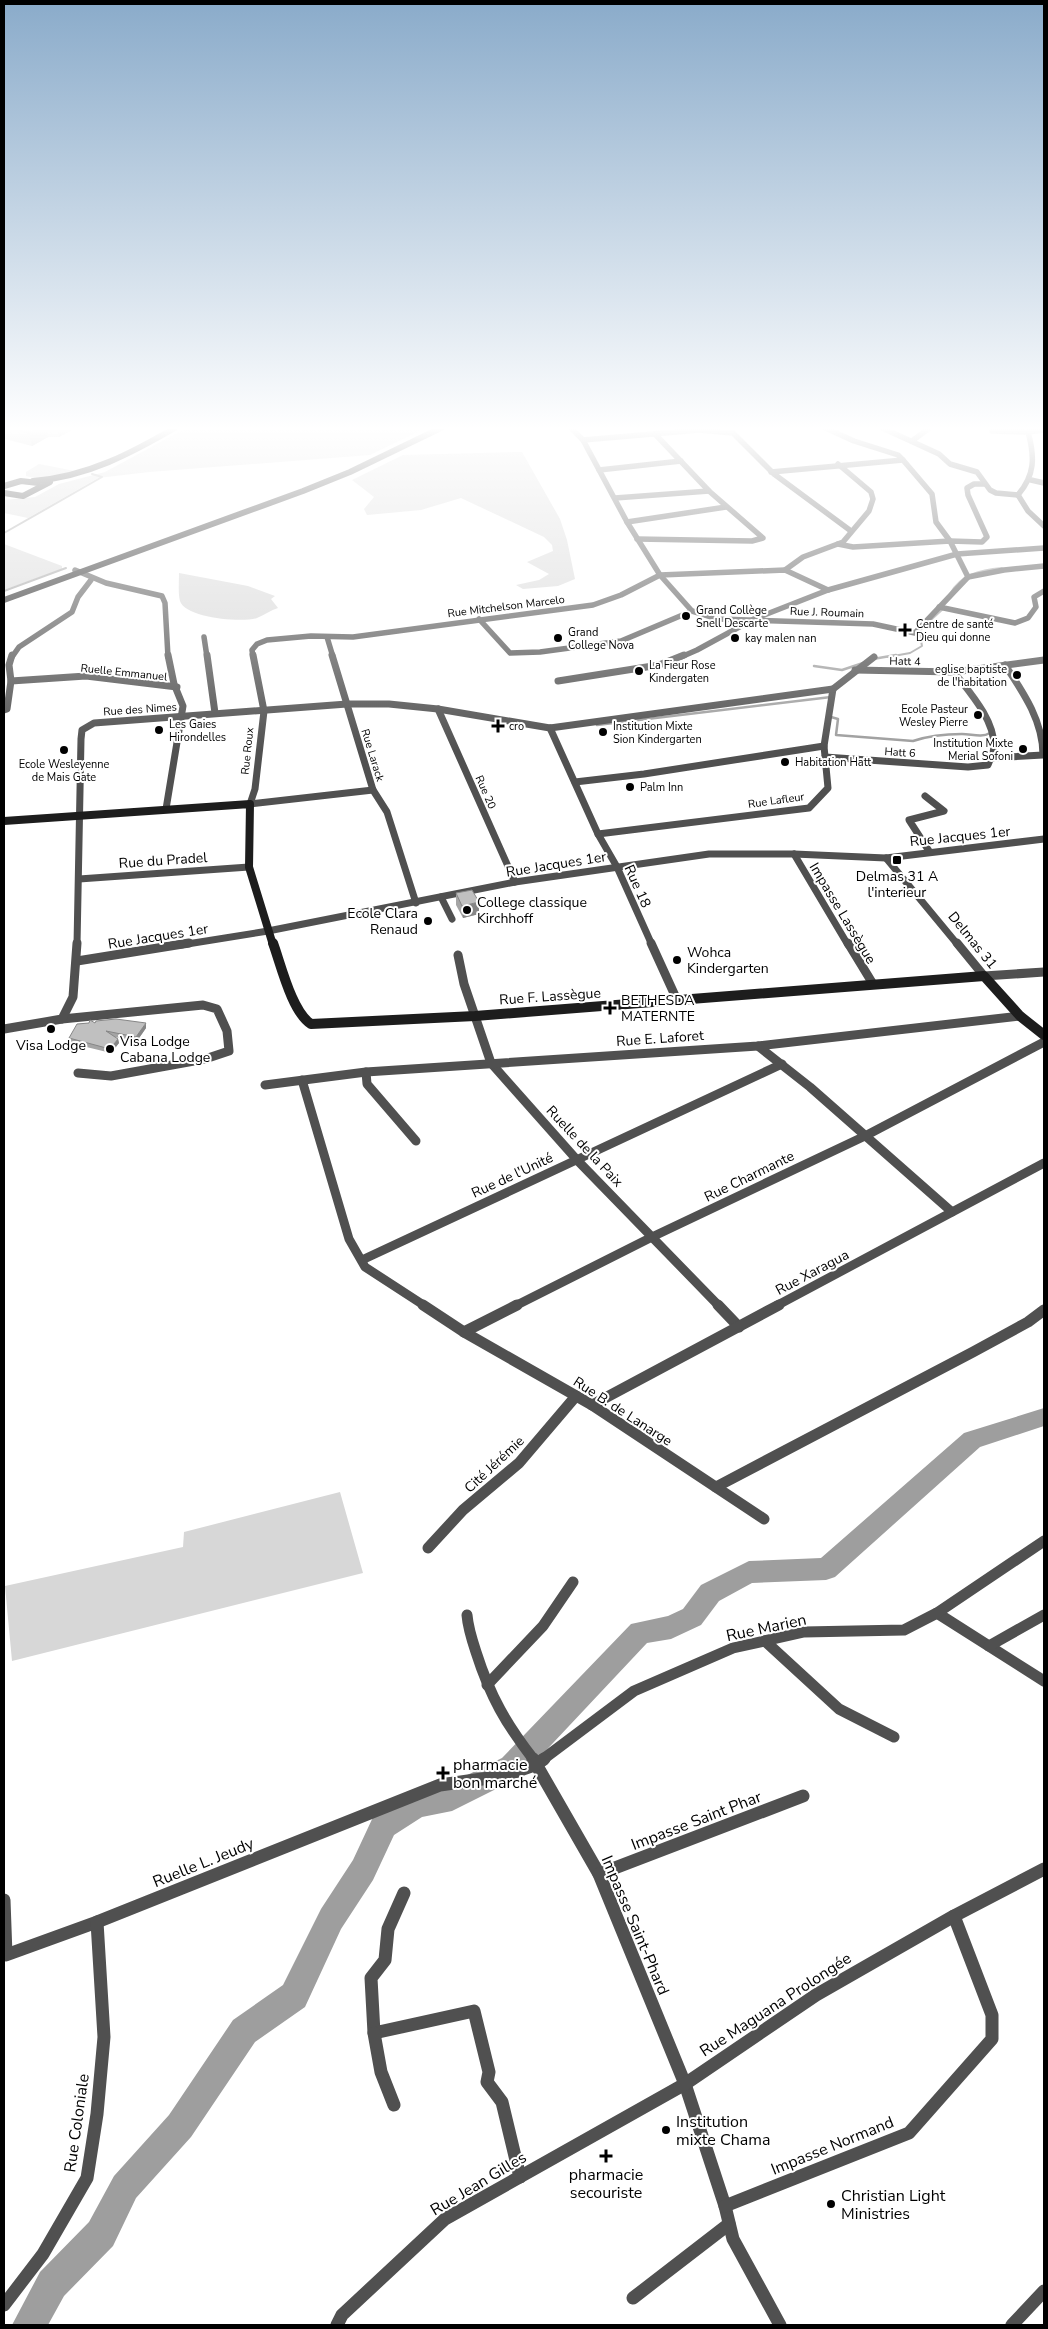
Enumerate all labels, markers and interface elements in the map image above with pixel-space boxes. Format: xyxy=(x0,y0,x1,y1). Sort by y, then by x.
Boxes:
street label: Rue Mitchelson Marcelo xyxy=(447,592,566,621)
place label: Grand Collège Snell Descarte xyxy=(696,603,768,631)
street label: Rue J. Roumain xyxy=(789,604,864,621)
marker: Grand Collège Snell Descarte xyxy=(680,610,692,622)
place label: Centre de santé Dieu qui donne xyxy=(916,617,994,645)
marker: Centre de santé Dieu qui donne xyxy=(898,623,912,637)
place label: Grand College Nova xyxy=(568,625,634,653)
place label: kay malen nan xyxy=(745,631,816,646)
marker: Grand College Nova xyxy=(552,632,564,644)
marker: kay malen nan xyxy=(729,632,741,644)
street label: Hatt 4 xyxy=(889,654,921,669)
place label: La Fieur Rose Kindergaten xyxy=(649,658,716,686)
street label: Ruelle Emmanuel xyxy=(80,660,169,685)
place label: eglise baptiste de l'habitation xyxy=(935,662,1007,690)
marker: La Fieur Rose Kindergaten xyxy=(633,665,645,677)
marker: eglise baptiste de l'habitation xyxy=(1011,669,1023,681)
street label: Rue des Nimes xyxy=(103,699,177,720)
place label: Ecole Pasteur Wesley Pierre xyxy=(899,702,968,730)
marker: Ecole Pasteur Wesley Pierre xyxy=(972,709,984,721)
place label: Les Gaies Hirondelles xyxy=(169,717,226,745)
marker: cro xyxy=(491,719,505,733)
place label: cro xyxy=(509,719,524,734)
place label: Institution Mixte Sion Kindergarten xyxy=(613,719,702,747)
marker: Les Gaies Hirondelles xyxy=(153,724,165,736)
street label: Rue Roux xyxy=(238,726,257,775)
marker: Institution Mixte Sion Kindergarten xyxy=(597,726,609,738)
street label: Rue Larack xyxy=(357,727,388,784)
place label: Institution Mixte Merial Sofoni xyxy=(933,736,1013,764)
marker: Institution Mixte Merial Sofoni xyxy=(1017,743,1029,755)
marker: Ecole Wesleyenne de Mais Gate xyxy=(58,744,70,756)
street label: Hatt 6 xyxy=(884,744,916,761)
place label: Habitation Hatt xyxy=(795,755,871,770)
marker: Habitation Hatt xyxy=(779,756,791,768)
place label: Ecole Wesleyenne de Mais Gate xyxy=(19,757,109,785)
street label: Rue 20 xyxy=(471,773,500,812)
place label: Palm Inn xyxy=(640,780,683,795)
marker: Palm Inn xyxy=(624,781,636,793)
street label: Rue Lafleur xyxy=(747,789,805,812)
street label: Rue Jacques 1er xyxy=(909,822,1011,851)
street label: Rue Jacques 1er xyxy=(505,847,608,882)
street label: Rue du Pradel xyxy=(118,848,209,873)
marker: Delmas 31 A l'interieur xyxy=(891,854,903,866)
street label: Impasse Lassègue xyxy=(805,859,880,967)
street label: Rue 18 xyxy=(620,862,655,911)
place label: Delmas 31 A l'interieur xyxy=(856,867,938,902)
place label: College classique Kirchhoff xyxy=(477,893,587,928)
place label: Ecole Clara Renaud xyxy=(347,904,418,939)
marker: College classique Kirchhoff xyxy=(461,904,473,916)
street label: Delmas 31 xyxy=(944,908,1002,973)
marker: Ecole Clara Renaud xyxy=(422,915,434,927)
street label: Rue Jacques 1er xyxy=(107,919,210,954)
place label: Wohca Kindergarten xyxy=(687,943,769,978)
marker: Wohca Kindergarten xyxy=(671,954,683,966)
street label: Rue F. Lassègue xyxy=(499,983,601,1010)
place label: BETHESDA MATERNTE xyxy=(621,991,695,1026)
marker: BETHESDA MATERNTE xyxy=(603,1001,617,1015)
marker: Visa Lodge xyxy=(45,1023,57,1035)
street label: Rue E. Laforet xyxy=(616,1026,705,1051)
place label: Visa Lodge Cabana Lodge xyxy=(119,1032,210,1067)
place label: Visa Lodge xyxy=(15,1036,86,1055)
marker: Visa Lodge Cabana Lodge xyxy=(104,1043,116,1055)
street label: Ruelle de la Paix xyxy=(542,1102,628,1192)
street label: Rue Charmante xyxy=(701,1146,797,1206)
street label: Rue de l'Unité xyxy=(468,1148,556,1203)
street label: Rue Xaragua xyxy=(772,1245,852,1300)
street label: Rue B. de Lanarge xyxy=(570,1372,676,1451)
street label: Cité Jérémie xyxy=(460,1432,528,1497)
street label: Rue Marien xyxy=(724,1609,808,1647)
place label: pharmacie bon marché xyxy=(453,1754,537,1794)
marker: pharmacie bon marché xyxy=(437,1767,449,1779)
street label: Impasse Saint Phar xyxy=(628,1786,765,1856)
street label: Ruelle L. Jeudy xyxy=(150,1832,258,1893)
street label: Impasse Saint-Phard xyxy=(596,1852,674,1999)
street label: Rue Maguana Prolongée xyxy=(696,1948,856,2062)
street label: Rue Coloniale xyxy=(59,2072,95,2174)
place label: Institution mixte Chama xyxy=(676,2111,770,2151)
street label: Impasse Normand xyxy=(768,2111,897,2181)
marker: Institution mixte Chama xyxy=(660,2124,672,2136)
street label: Rue Jean Gilles xyxy=(426,2146,531,2221)
marker: pharmacie secouriste xyxy=(600,2150,612,2162)
place label: pharmacie secouriste xyxy=(569,2164,643,2204)
place label: Christian Light Ministries xyxy=(841,2185,946,2225)
marker: Christian Light Ministries xyxy=(825,2198,837,2210)

